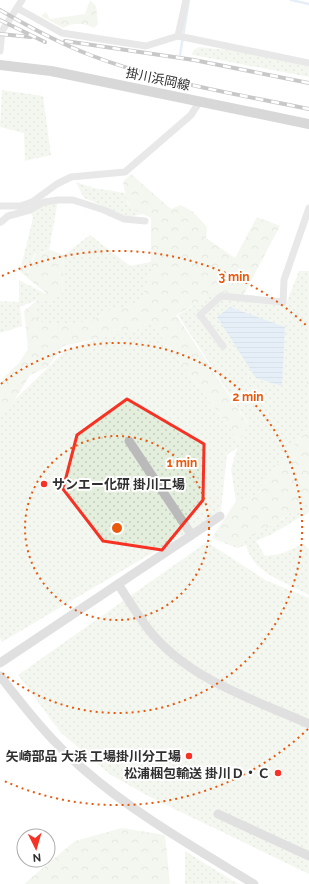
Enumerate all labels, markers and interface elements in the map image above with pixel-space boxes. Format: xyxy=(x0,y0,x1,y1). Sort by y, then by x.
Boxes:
street label: 掛川浜岡線 xyxy=(125,65,191,93)
text: 3 min xyxy=(218,270,250,284)
text: 2 min xyxy=(232,390,264,404)
text: 1 min xyxy=(167,456,197,470)
place label: サンエー化研 掛川工場 xyxy=(52,477,185,492)
marker: サンエー化研 掛川工場 xyxy=(39,479,49,489)
centre of rings xyxy=(110,521,124,535)
place label: 矢崎部品 大浜 工場掛川分工場 xyxy=(6,749,181,764)
marker: 矢崎部品 大浜 工場掛川分工場 xyxy=(184,751,194,761)
place label: 松浦梱包輸送 掛川Ｄ・Ｃ xyxy=(124,766,270,781)
marker: 松浦梱包輸送 掛川Ｄ・Ｃ xyxy=(273,768,283,778)
north arrow xyxy=(16,828,56,868)
text: N xyxy=(32,851,42,864)

